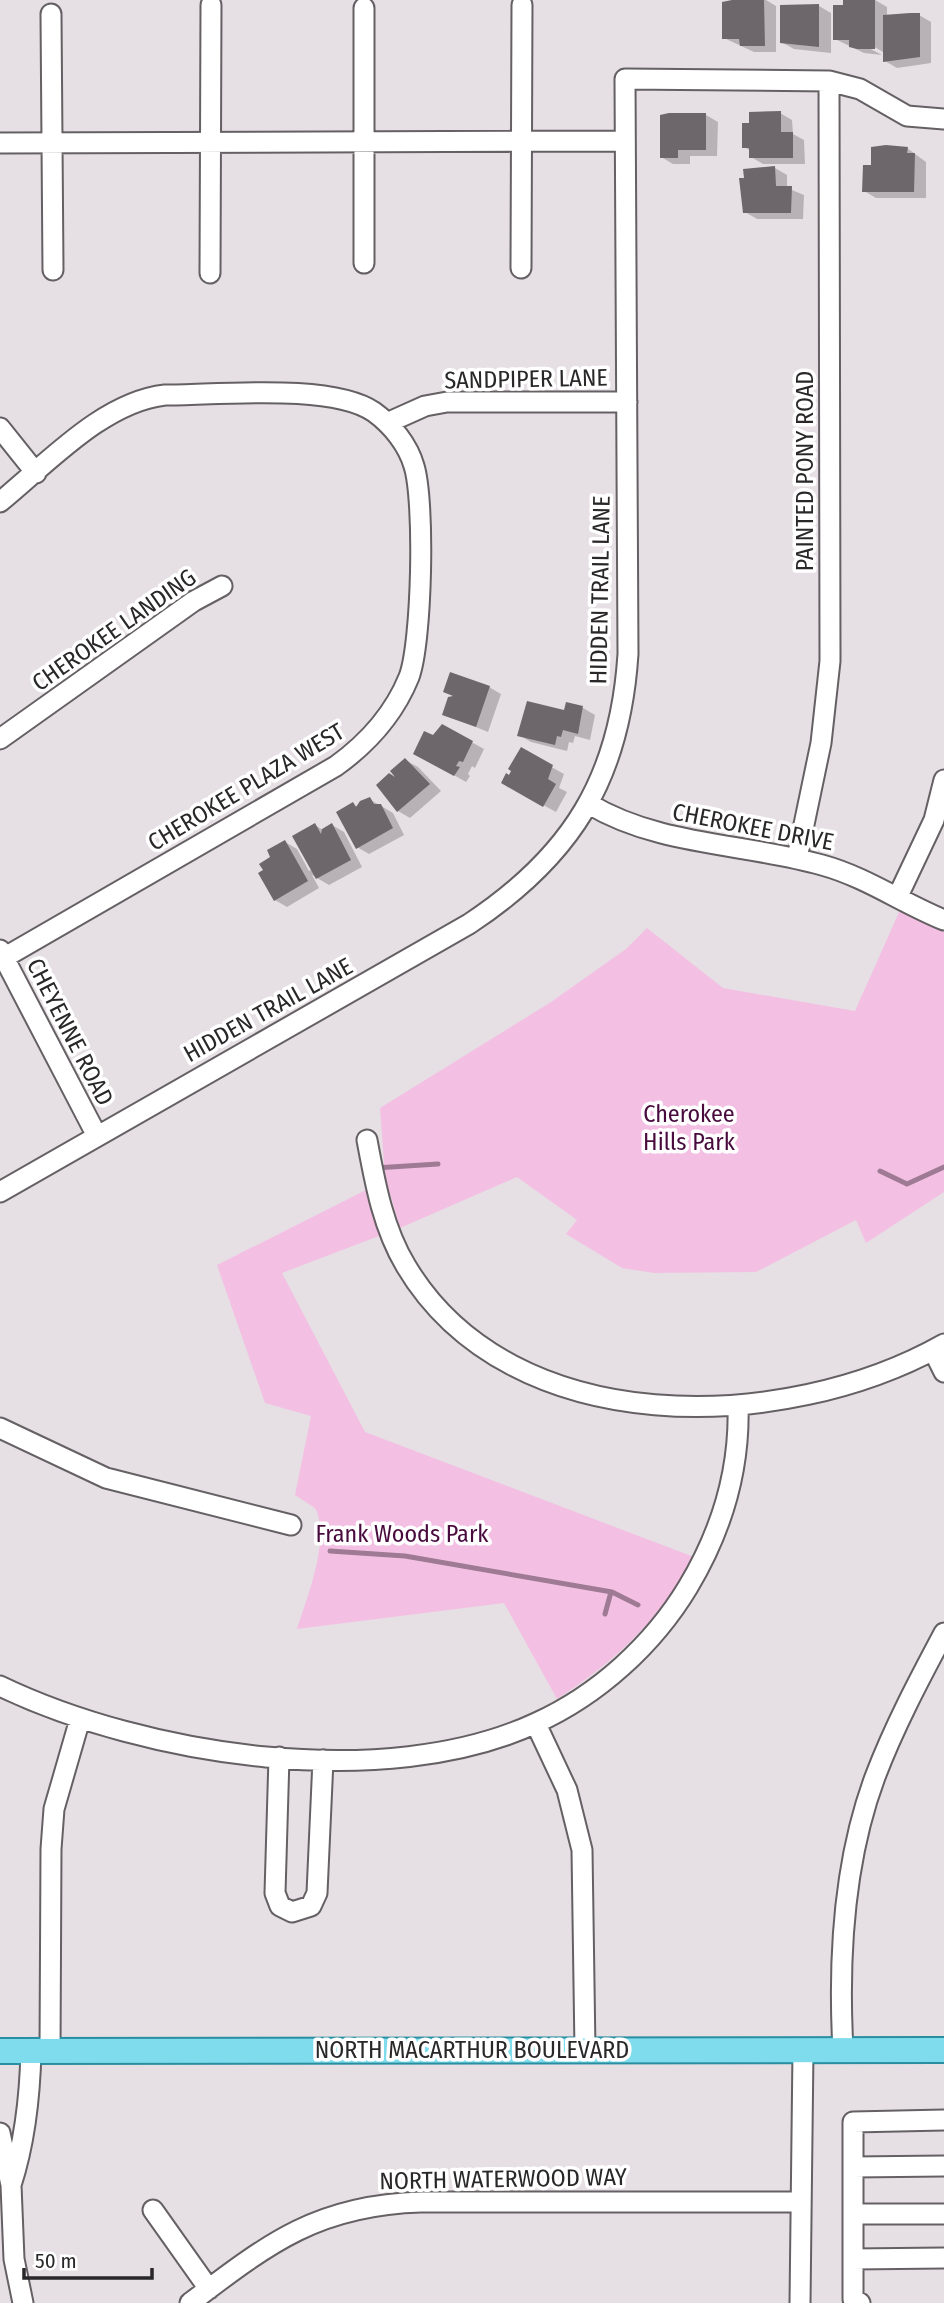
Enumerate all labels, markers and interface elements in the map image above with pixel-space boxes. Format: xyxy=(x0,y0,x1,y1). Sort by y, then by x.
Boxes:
street label: SANDPIPER LANE xyxy=(444,364,608,394)
street label: PAINTED PONY ROAD xyxy=(791,371,819,571)
street label: HIDDEN TRAIL LANE xyxy=(584,495,616,685)
street label: CHEROKEE LANDING xyxy=(27,563,201,697)
street label: CHEROKEE PLAZA WEST xyxy=(143,717,349,857)
street label: CHEROKEE DRIVE xyxy=(670,798,836,856)
street label: HIDDEN TRAIL LANE xyxy=(179,952,357,1068)
street label: CHEYENNE ROAD xyxy=(21,954,119,1110)
park label: Cherokee Hills Park xyxy=(643,1100,736,1156)
park label: Frank Woods Park xyxy=(316,1520,489,1548)
street label: NORTH MACARTHUR BOULEVARD xyxy=(315,2036,629,2064)
street label: NORTH WATERWOOD WAY xyxy=(379,2163,627,2195)
scale bar xyxy=(24,2236,152,2280)
text: 50 m xyxy=(35,2248,77,2274)

